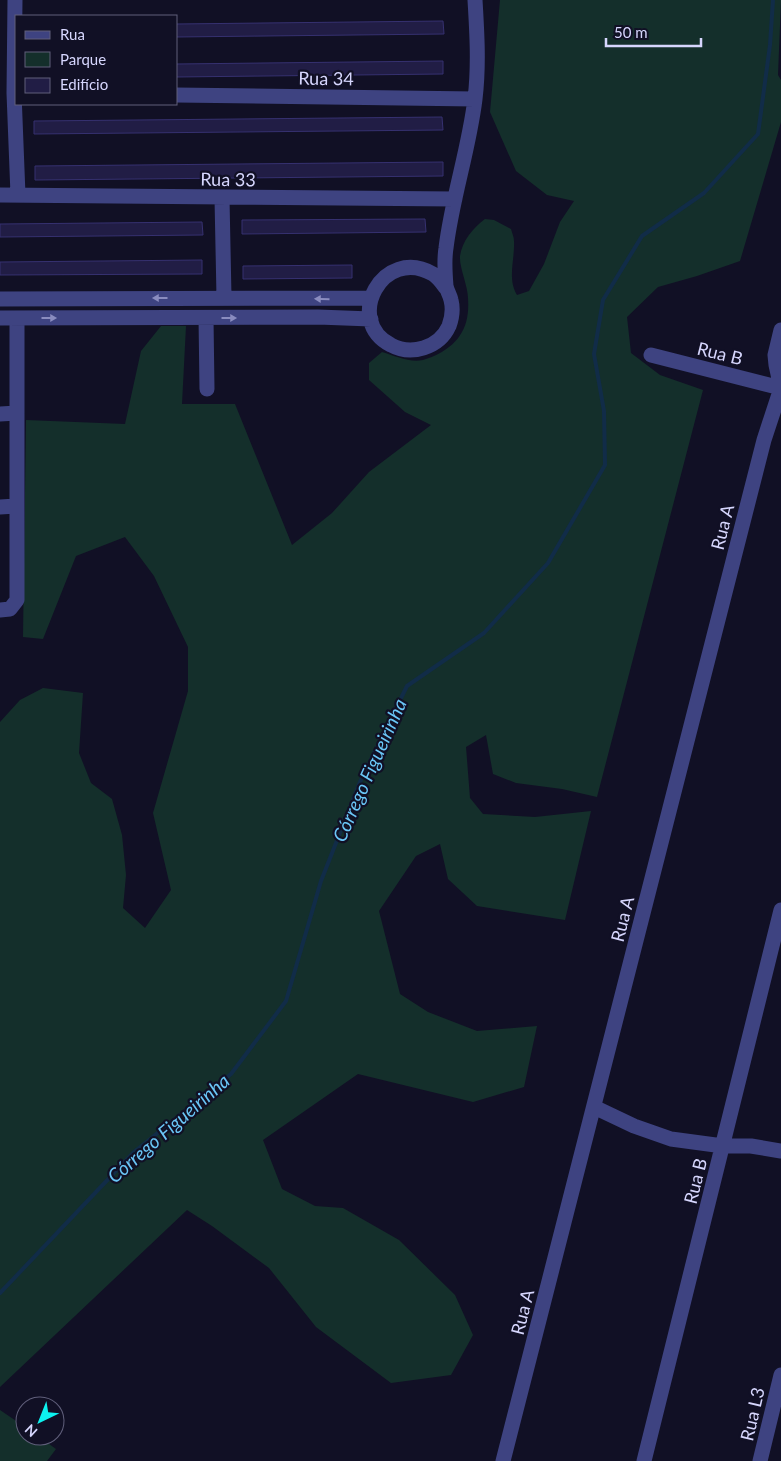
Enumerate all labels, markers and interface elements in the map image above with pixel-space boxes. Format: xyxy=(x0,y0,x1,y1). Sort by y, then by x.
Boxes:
legend xyxy=(15,15,178,105)
scale bar xyxy=(606,15,701,47)
text: 50 m xyxy=(614,23,648,41)
text: Rua xyxy=(60,25,85,43)
text: Parque xyxy=(60,50,106,68)
street label: Rua 34 xyxy=(298,67,354,89)
text: Edifício xyxy=(60,75,108,93)
street label: Rua 33 xyxy=(200,168,256,190)
one-way arrow xyxy=(151,294,167,302)
one-way arrow xyxy=(314,294,330,302)
one-way arrow xyxy=(221,313,237,321)
one-way arrow xyxy=(41,314,57,322)
street label: Rua B xyxy=(695,337,745,369)
street label: Rua A xyxy=(706,501,738,552)
water label: Córrego Figueirinha xyxy=(327,695,411,845)
street label: Rua A xyxy=(606,893,638,944)
water label: Córrego Figueirinha xyxy=(102,1069,234,1187)
street label: Rua B xyxy=(679,1156,711,1206)
street label: Rua A xyxy=(506,1286,538,1337)
street label: Rua L3 xyxy=(735,1385,769,1443)
north arrow xyxy=(15,1396,65,1446)
text: N xyxy=(21,1421,41,1441)

